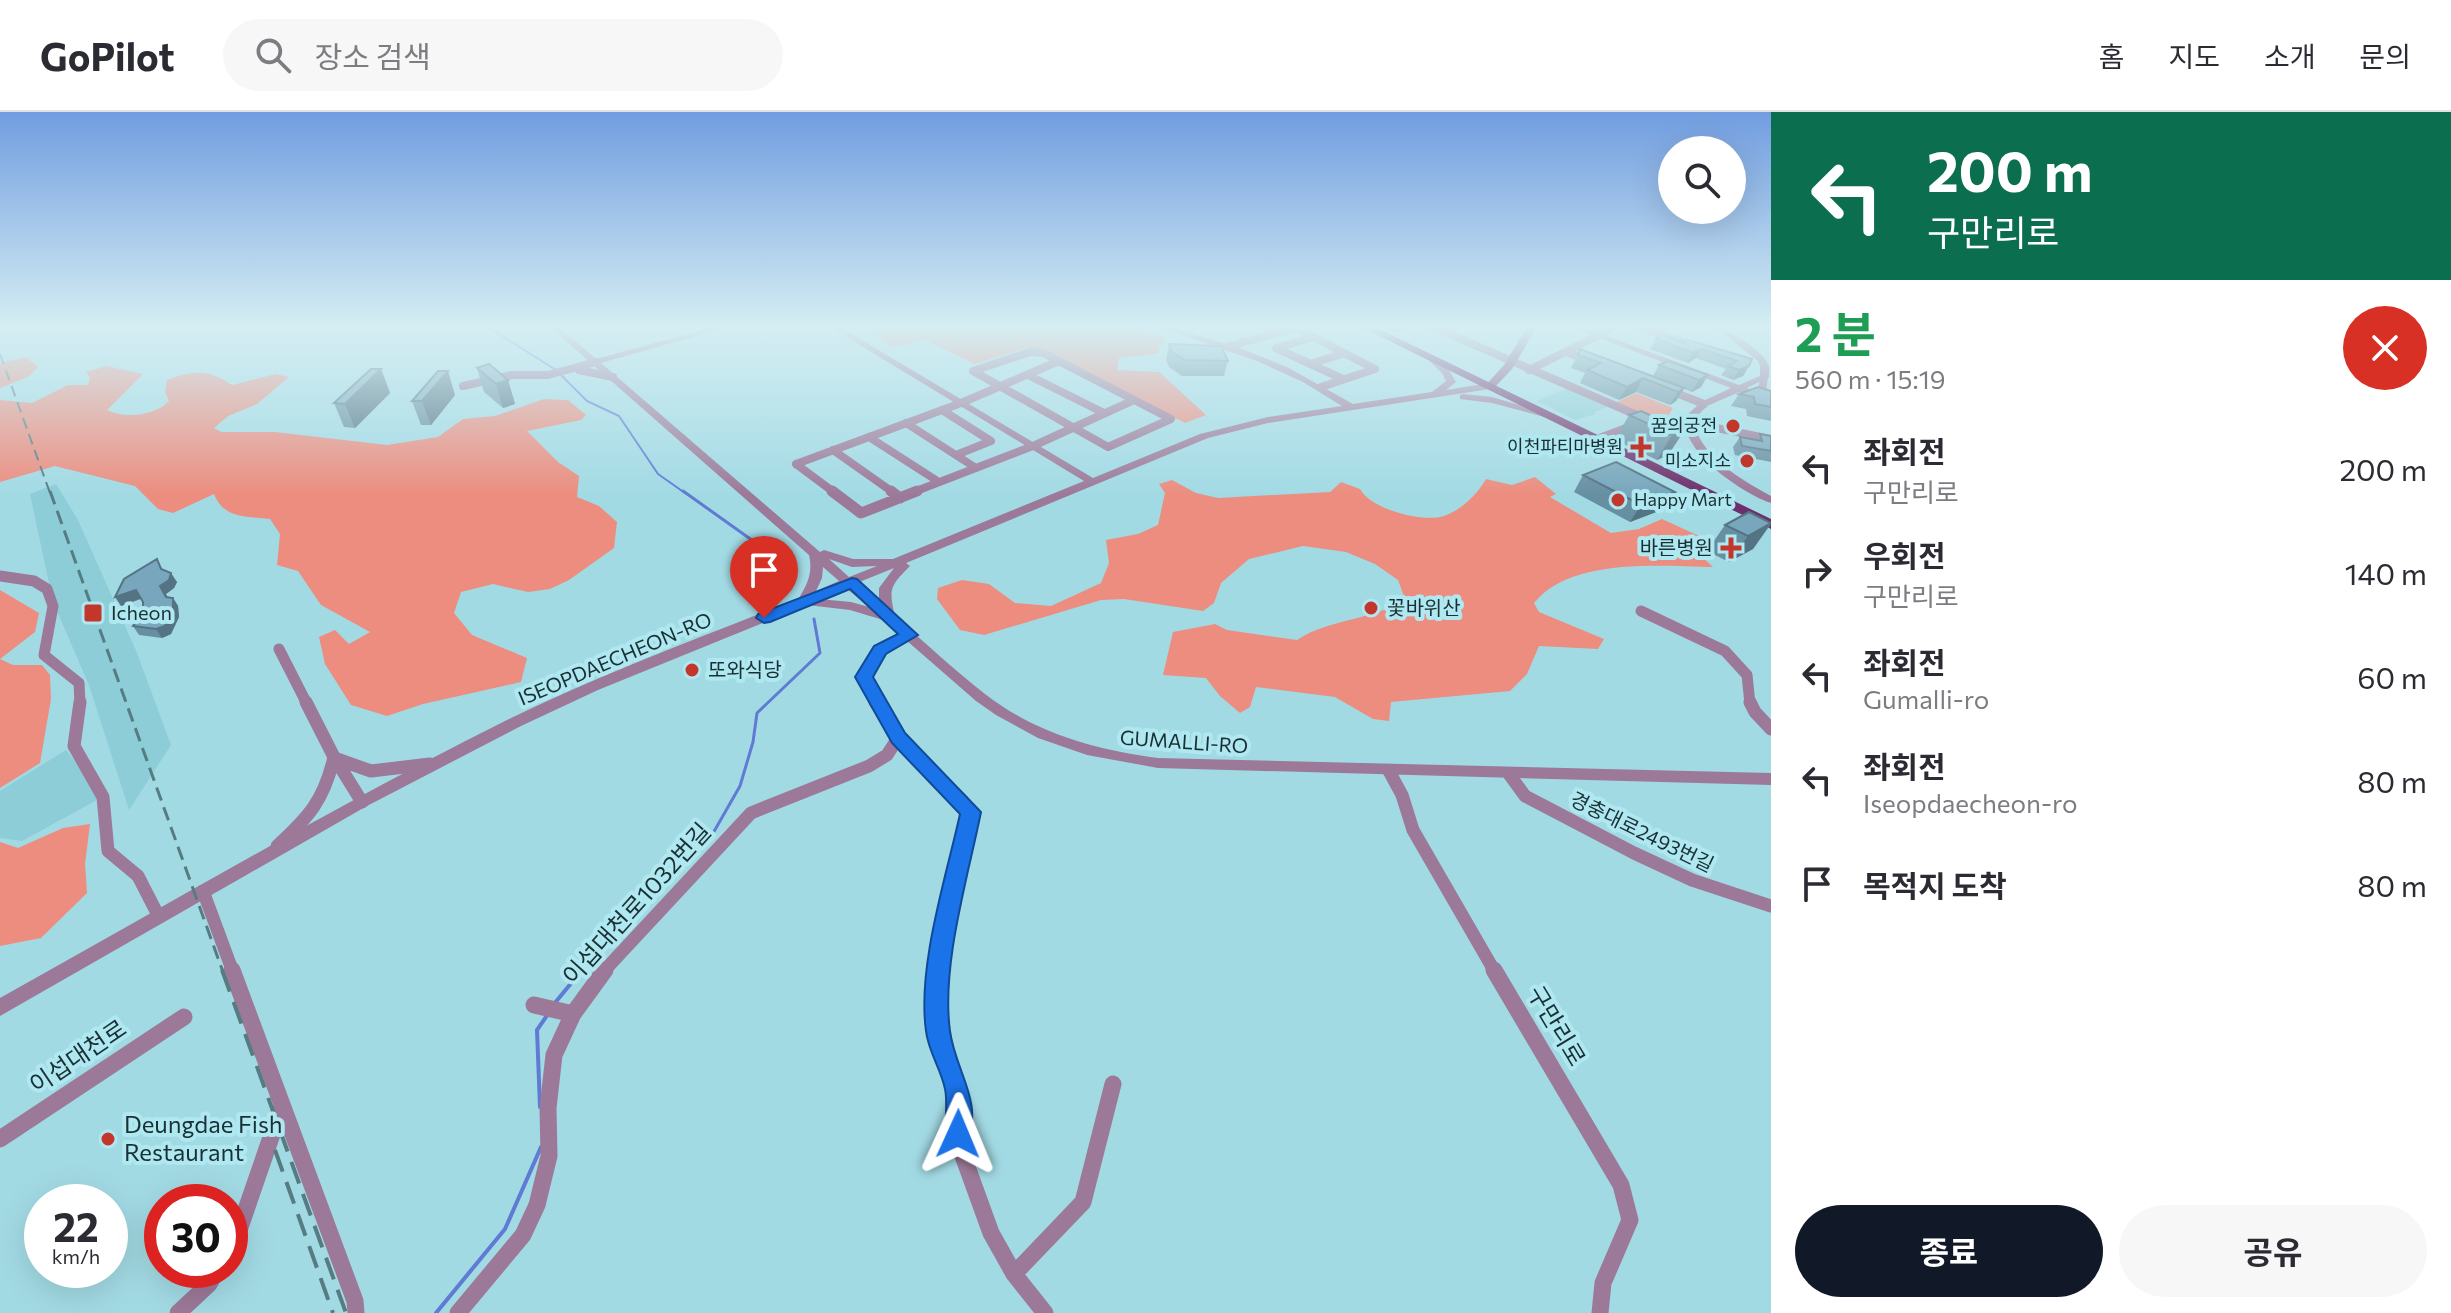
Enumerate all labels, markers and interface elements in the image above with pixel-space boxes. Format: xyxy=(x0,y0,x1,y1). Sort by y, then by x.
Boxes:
search box xyxy=(223,19,783,91)
text: GoPilot xyxy=(40,32,175,79)
icon: search xyxy=(251,33,295,77)
text: 장소 검색 xyxy=(315,37,431,74)
text: 홈 xyxy=(2099,39,2124,73)
text: 지도 xyxy=(2168,39,2220,73)
text: 소개 xyxy=(2264,39,2315,73)
text: 문의 xyxy=(2359,39,2411,73)
text: 200 m xyxy=(1927,135,2093,204)
map controls xyxy=(1658,136,1746,224)
button: search xyxy=(1658,136,1746,224)
icon: left xyxy=(1795,144,1899,248)
text: 구만리로 xyxy=(1927,209,2059,253)
text: 2 분 xyxy=(1795,303,1876,362)
button: close xyxy=(2343,306,2427,390)
text: 560 m · 15:19 xyxy=(1795,363,1946,394)
place label: 꿈의궁전 xyxy=(1651,414,1717,436)
marker: 꿈의궁전 xyxy=(1724,417,1742,435)
text: 좌회전 xyxy=(1863,432,1946,469)
place label: 이천파티마병원 xyxy=(1507,435,1623,457)
marker: 이천파티마병원 xyxy=(1630,436,1652,458)
icon: left xyxy=(1795,446,1839,490)
place label: 미소지소 xyxy=(1665,449,1731,471)
text: 200 m xyxy=(2339,450,2427,487)
marker: 미소지소 xyxy=(1738,452,1756,470)
text: 구만리로 xyxy=(1863,476,1959,507)
place label: Happy Mart xyxy=(1634,488,1732,510)
marker: Happy Mart xyxy=(1609,491,1627,509)
place label: 바른병원 xyxy=(1639,535,1713,559)
pin xyxy=(730,536,798,618)
text: 우회전 xyxy=(1863,536,1946,573)
marker: 바른병원 xyxy=(1720,537,1742,559)
icon: arrive xyxy=(742,548,786,592)
icon: right xyxy=(1795,550,1839,594)
text: 140 m xyxy=(2345,554,2427,591)
text: 구만리로 xyxy=(1863,580,1959,611)
place label: 꽃바위산 xyxy=(1387,595,1461,619)
marker: 꽃바위산 xyxy=(1362,599,1380,617)
place label: Icheon xyxy=(111,600,172,624)
marker: Icheon xyxy=(82,602,104,624)
street label: ISEOPDAECHEON-RO xyxy=(514,606,715,710)
text: 좌회전 xyxy=(1863,643,1946,680)
icon: left xyxy=(1795,654,1839,698)
place label: 또와식당 xyxy=(708,657,782,681)
text: 60 m xyxy=(2357,658,2427,695)
marker: 또와식당 xyxy=(683,661,701,679)
text: Gumalli-ro xyxy=(1863,683,1989,714)
street label: GUMALLI-RO xyxy=(1119,725,1249,757)
text: 좌회전 xyxy=(1863,747,1946,784)
icon: left xyxy=(1795,758,1839,802)
text: 80 m xyxy=(2357,762,2427,799)
street label: 경충대로2493번길 xyxy=(1567,786,1718,876)
text: Iseopdaecheon-ro xyxy=(1863,787,2077,818)
street label: 이섭대천로1032번길 xyxy=(556,816,716,990)
icon: arrive xyxy=(1795,862,1839,906)
text: 목적지 도착 xyxy=(1863,866,2007,903)
text: 80 m xyxy=(2357,866,2427,903)
street label: 구만리로 xyxy=(1522,980,1592,1071)
street label: 이섭대천로 xyxy=(23,1013,131,1099)
position arrow xyxy=(916,1092,1000,1176)
place label: Deungdae Fish Restaurant xyxy=(124,1109,283,1166)
marker: Deungdae Fish Restaurant xyxy=(99,1130,117,1148)
speed limit sign: 30 xyxy=(144,1184,248,1288)
text: 22 xyxy=(53,1201,99,1250)
button: 종료 xyxy=(1795,1205,2103,1297)
button: 공유 xyxy=(2119,1205,2427,1297)
text: km/h xyxy=(52,1244,100,1268)

